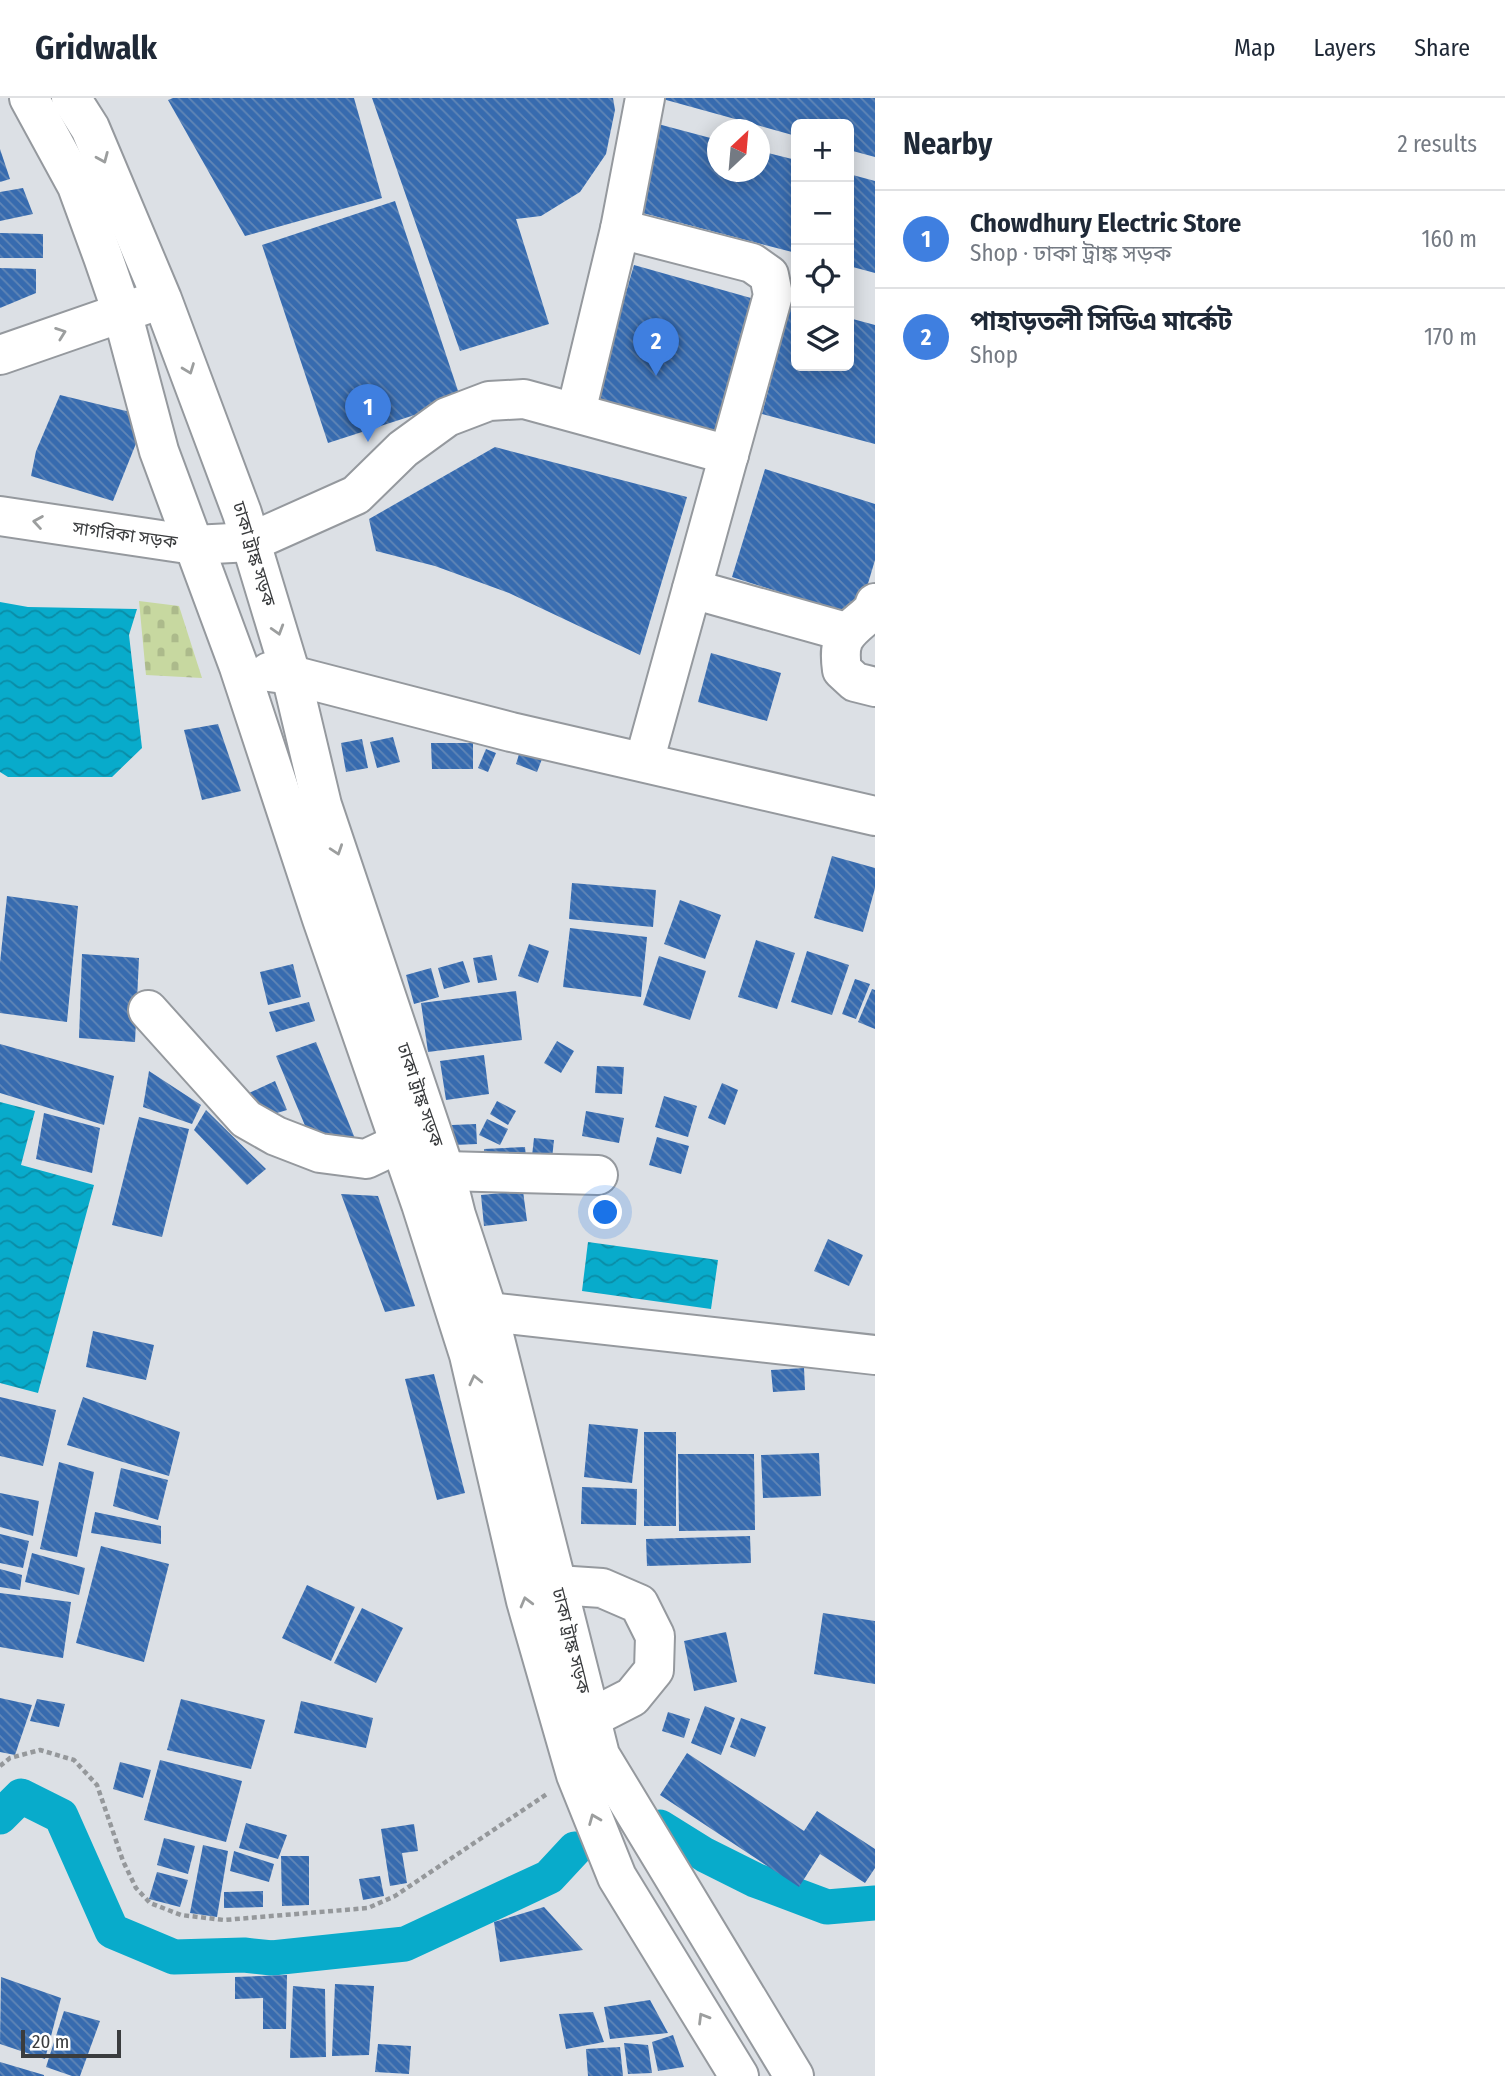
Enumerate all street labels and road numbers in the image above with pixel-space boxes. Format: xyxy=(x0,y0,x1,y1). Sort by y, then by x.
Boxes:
street label: ঢাকা ট্রাঙ্ক সড়ক xyxy=(227,498,280,609)
street label: সাগরিকা সড়ক xyxy=(70,517,179,553)
street label: ঢাকা ট্রাঙ্ক সড়ক xyxy=(392,1039,448,1150)
street label: ঢাকা ট্রাঙ্ক সড়ক xyxy=(547,1585,595,1697)

